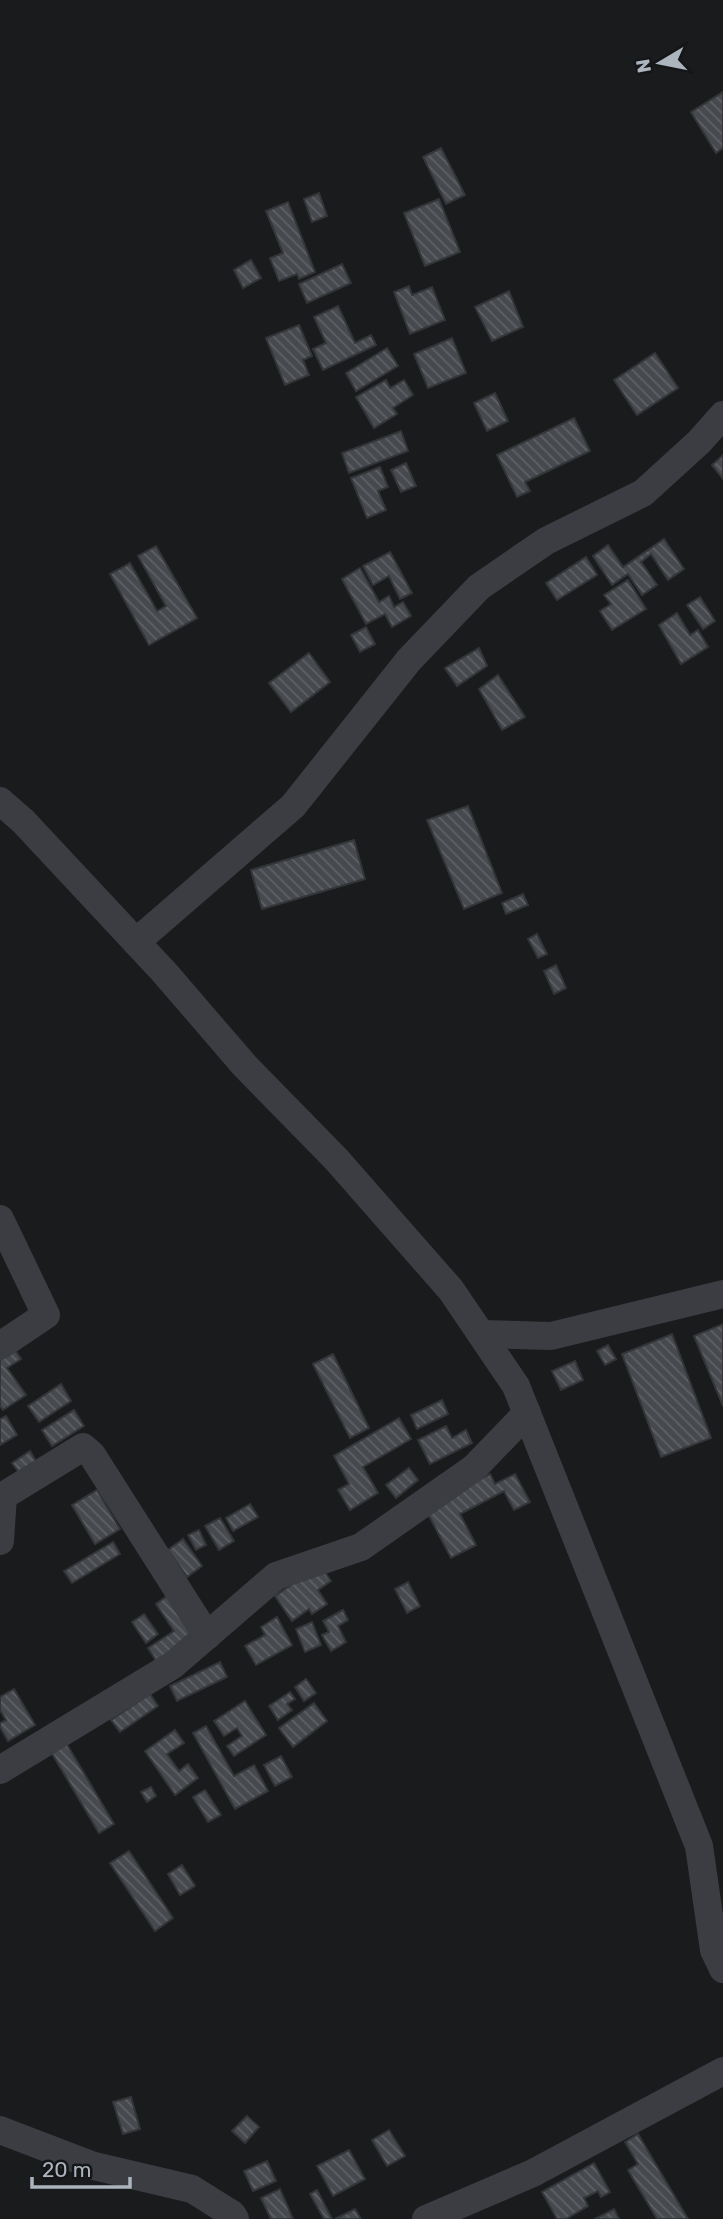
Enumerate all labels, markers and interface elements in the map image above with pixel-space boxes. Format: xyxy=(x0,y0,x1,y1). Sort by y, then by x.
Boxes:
north arrow xyxy=(625,28,695,98)
text: N xyxy=(631,57,656,75)
scale bar xyxy=(32,2146,130,2190)
text: 20 m xyxy=(42,2157,91,2182)

